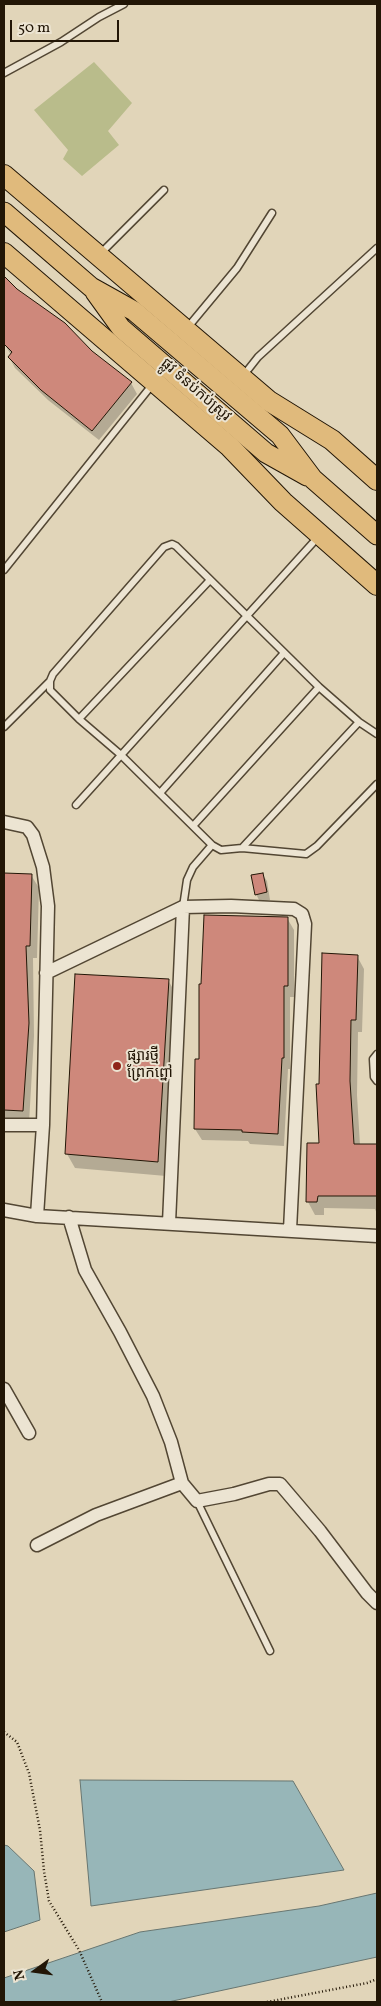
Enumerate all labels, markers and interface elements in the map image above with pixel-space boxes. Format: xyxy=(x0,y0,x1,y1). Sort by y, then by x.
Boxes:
scale bar xyxy=(12,10,121,42)
text: 50 m xyxy=(18,18,50,39)
street label: ផ្លូវ ទំនប់កប់ស្រូវ xyxy=(156,355,234,427)
place label: ផ្សារថ្មី ព្រែកព្នៅ xyxy=(127,1048,173,1083)
marker: ផ្សារថ្មី ព្រែកព្នៅ xyxy=(111,1060,123,1072)
north arrow xyxy=(10,1946,60,1996)
text: N xyxy=(10,1968,30,1982)

